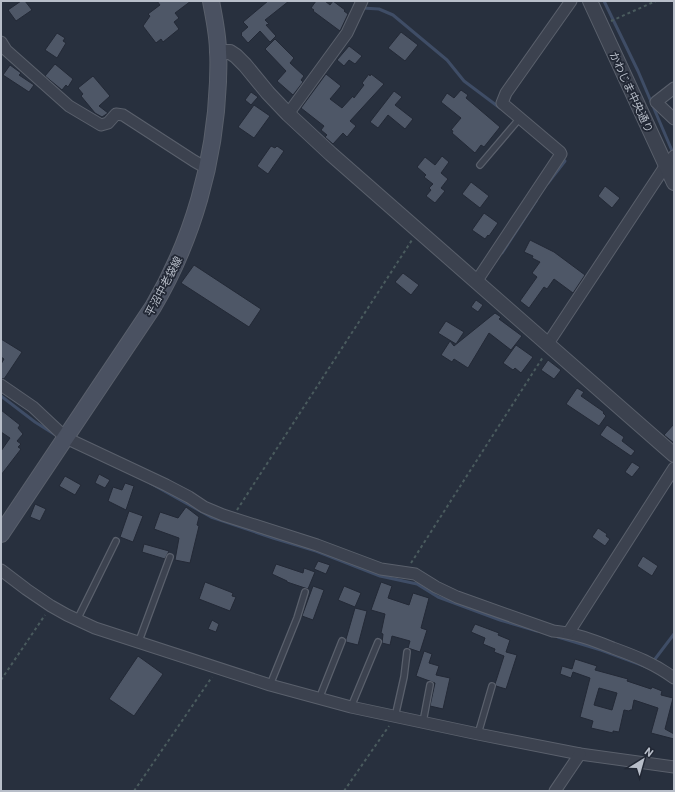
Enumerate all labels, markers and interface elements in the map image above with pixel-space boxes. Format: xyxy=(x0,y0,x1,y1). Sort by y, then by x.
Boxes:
street label: かわじま中央通り xyxy=(608,49,656,135)
street label: 平沼中老袋線 xyxy=(142,254,184,318)
north arrow xyxy=(623,740,663,780)
text: N xyxy=(642,744,656,759)

